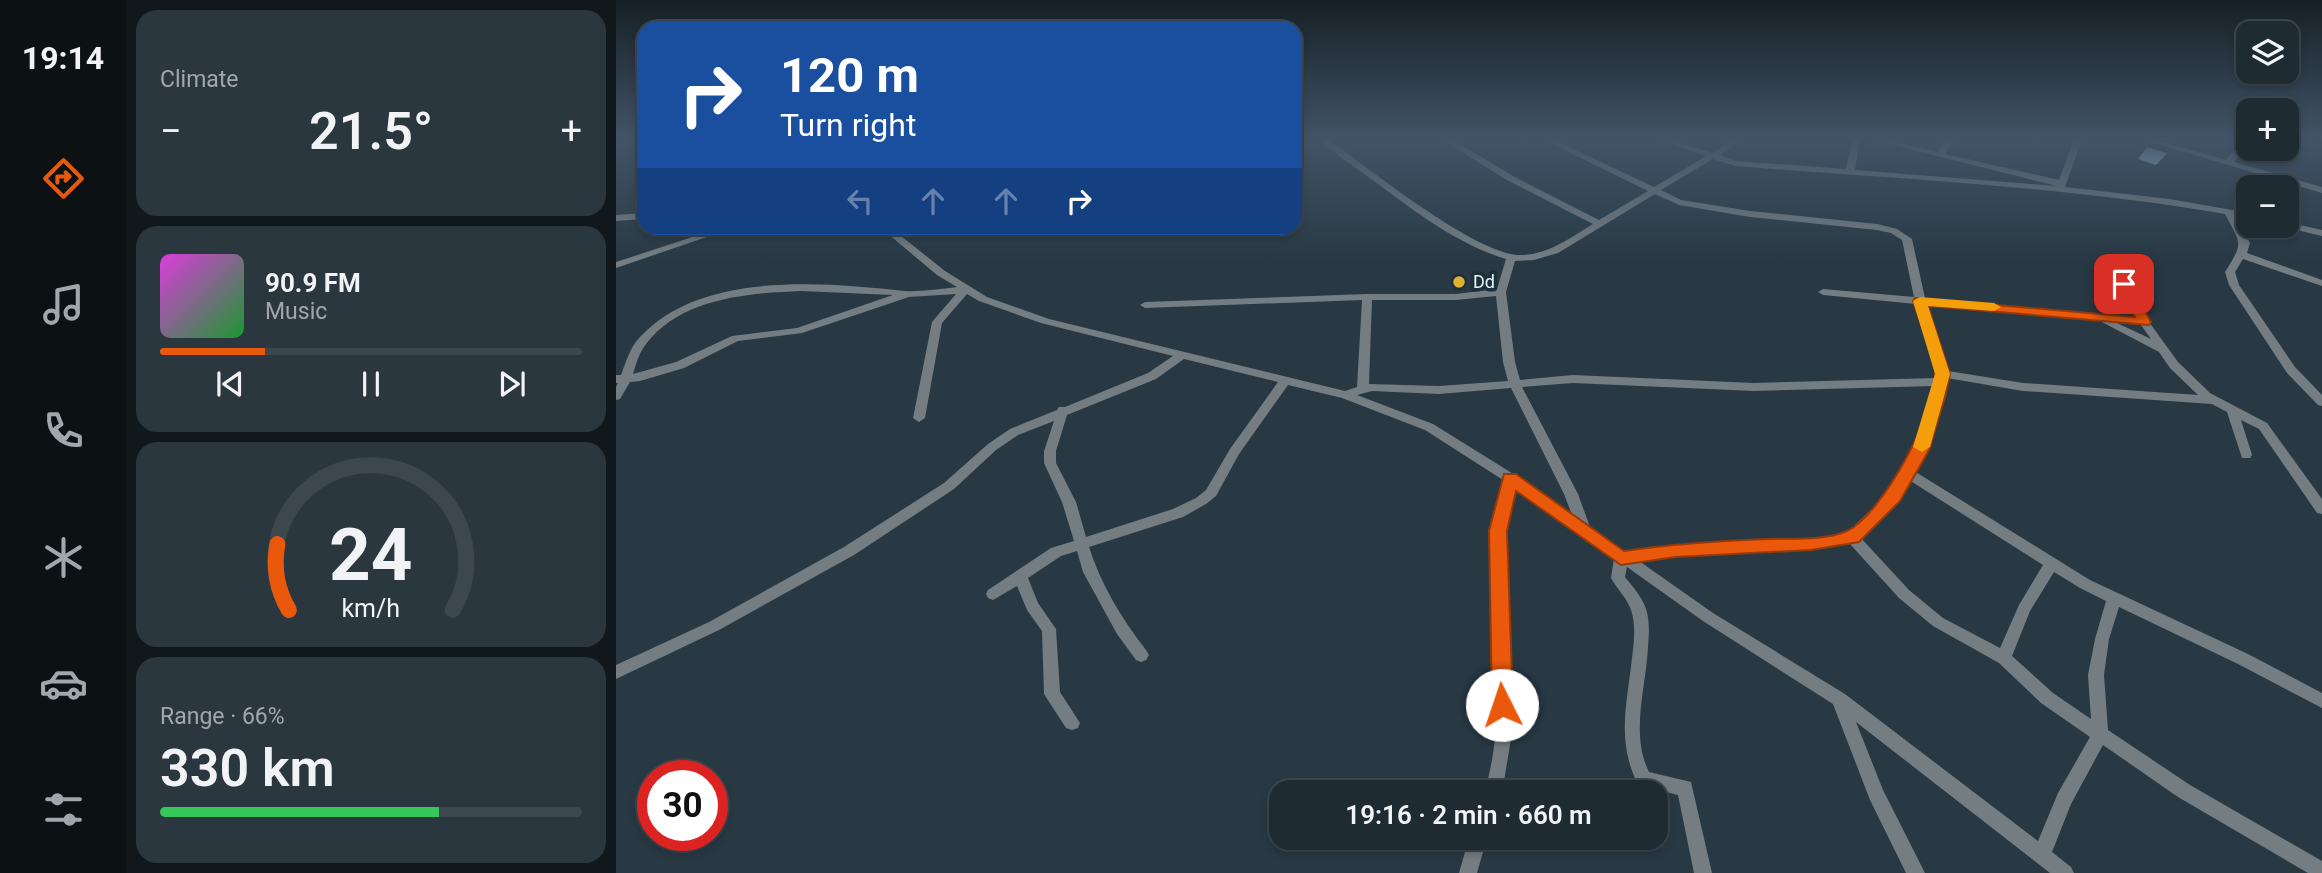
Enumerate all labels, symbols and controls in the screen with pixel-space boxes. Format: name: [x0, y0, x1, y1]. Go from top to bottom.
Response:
map controls: [2236, 21, 2299, 238]
button: layers: [2236, 21, 2299, 84]
text: 19:14: [22, 39, 104, 77]
text: 120 m: [780, 47, 919, 104]
icon: right: [665, 49, 756, 140]
text: Climate: [160, 66, 239, 93]
button: +: [2236, 98, 2299, 161]
text: 21.5°: [309, 101, 433, 162]
text: Turn right: [780, 106, 916, 144]
text: −: [160, 109, 182, 153]
text: +: [560, 109, 582, 153]
icon: directions: [39, 154, 88, 203]
button: −: [2236, 175, 2299, 238]
icon: left: [841, 182, 879, 220]
icon: ahead: [914, 182, 952, 220]
icon: ahead: [987, 182, 1025, 220]
icon: right: [1060, 182, 1098, 220]
pin: [2094, 254, 2154, 314]
icon: arrive: [2105, 265, 2143, 303]
text: 90.9 FM: [265, 268, 361, 298]
place label: Dd: [1473, 271, 1495, 292]
marker: Dd: [1451, 274, 1467, 290]
icon: music: [39, 280, 88, 329]
text: Music: [265, 298, 327, 325]
icon: previous: [211, 365, 249, 403]
icon: pause: [352, 365, 390, 403]
icon: next: [493, 365, 531, 403]
icon: phone: [39, 406, 88, 455]
text: 24: [329, 513, 413, 599]
icon: climate: [39, 533, 88, 582]
text: km/h: [342, 594, 400, 623]
icon: car: [39, 659, 88, 708]
position arrow: [1465, 668, 1539, 742]
text: Range · 66%: [160, 703, 285, 730]
text: 330 km: [160, 738, 335, 799]
speed limit sign: 30: [637, 760, 728, 851]
icon: filters: [39, 785, 88, 834]
text: 19:16 · 2 min · 660 m: [1345, 800, 1592, 830]

